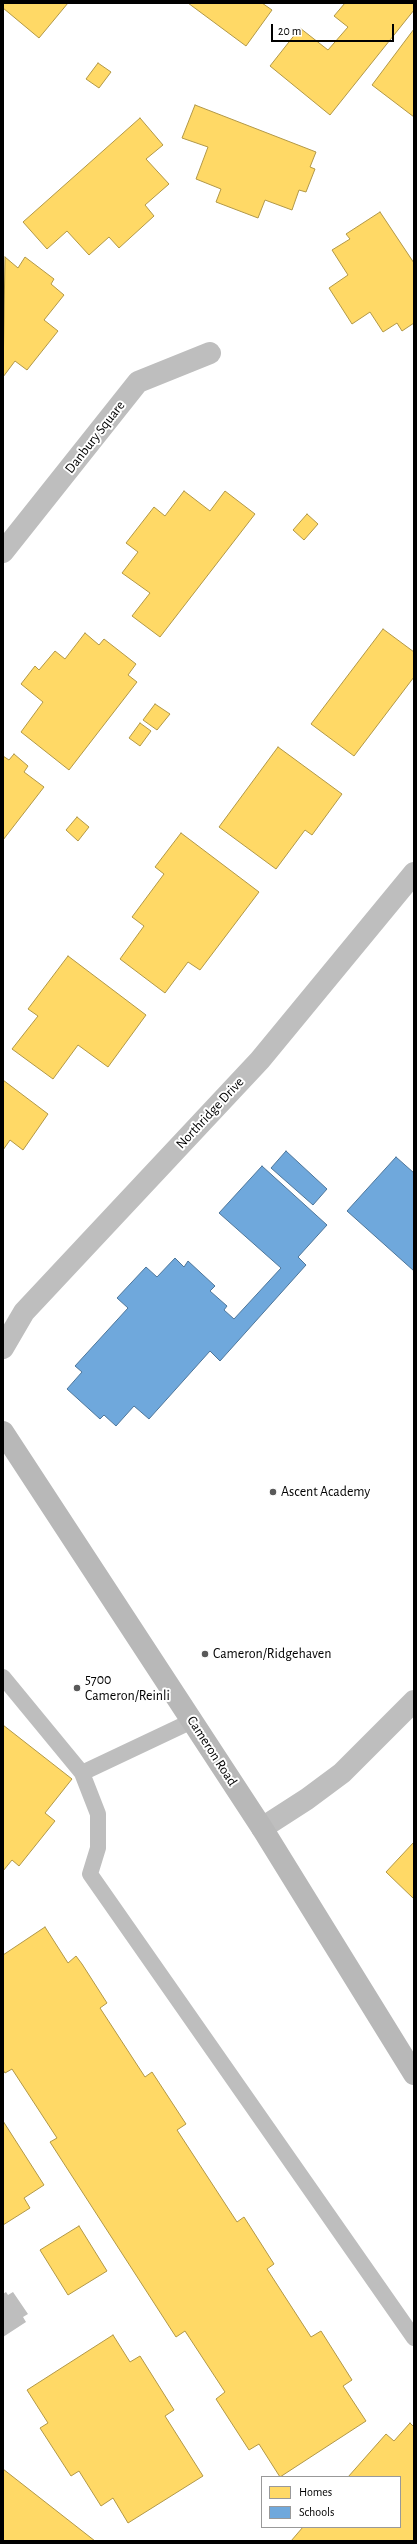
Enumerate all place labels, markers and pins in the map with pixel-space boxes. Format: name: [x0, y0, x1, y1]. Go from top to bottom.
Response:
place label: Ascent Academy: [281, 1484, 370, 1500]
marker: Ascent Academy: [268, 1487, 278, 1497]
place label: Cameron/Ridgehaven: [213, 1646, 331, 1662]
marker: Cameron/Ridgehaven: [200, 1649, 210, 1659]
place label: 5700 Cameron/Reinli: [85, 1672, 170, 1704]
marker: 5700 Cameron/Reinli: [72, 1683, 82, 1693]

